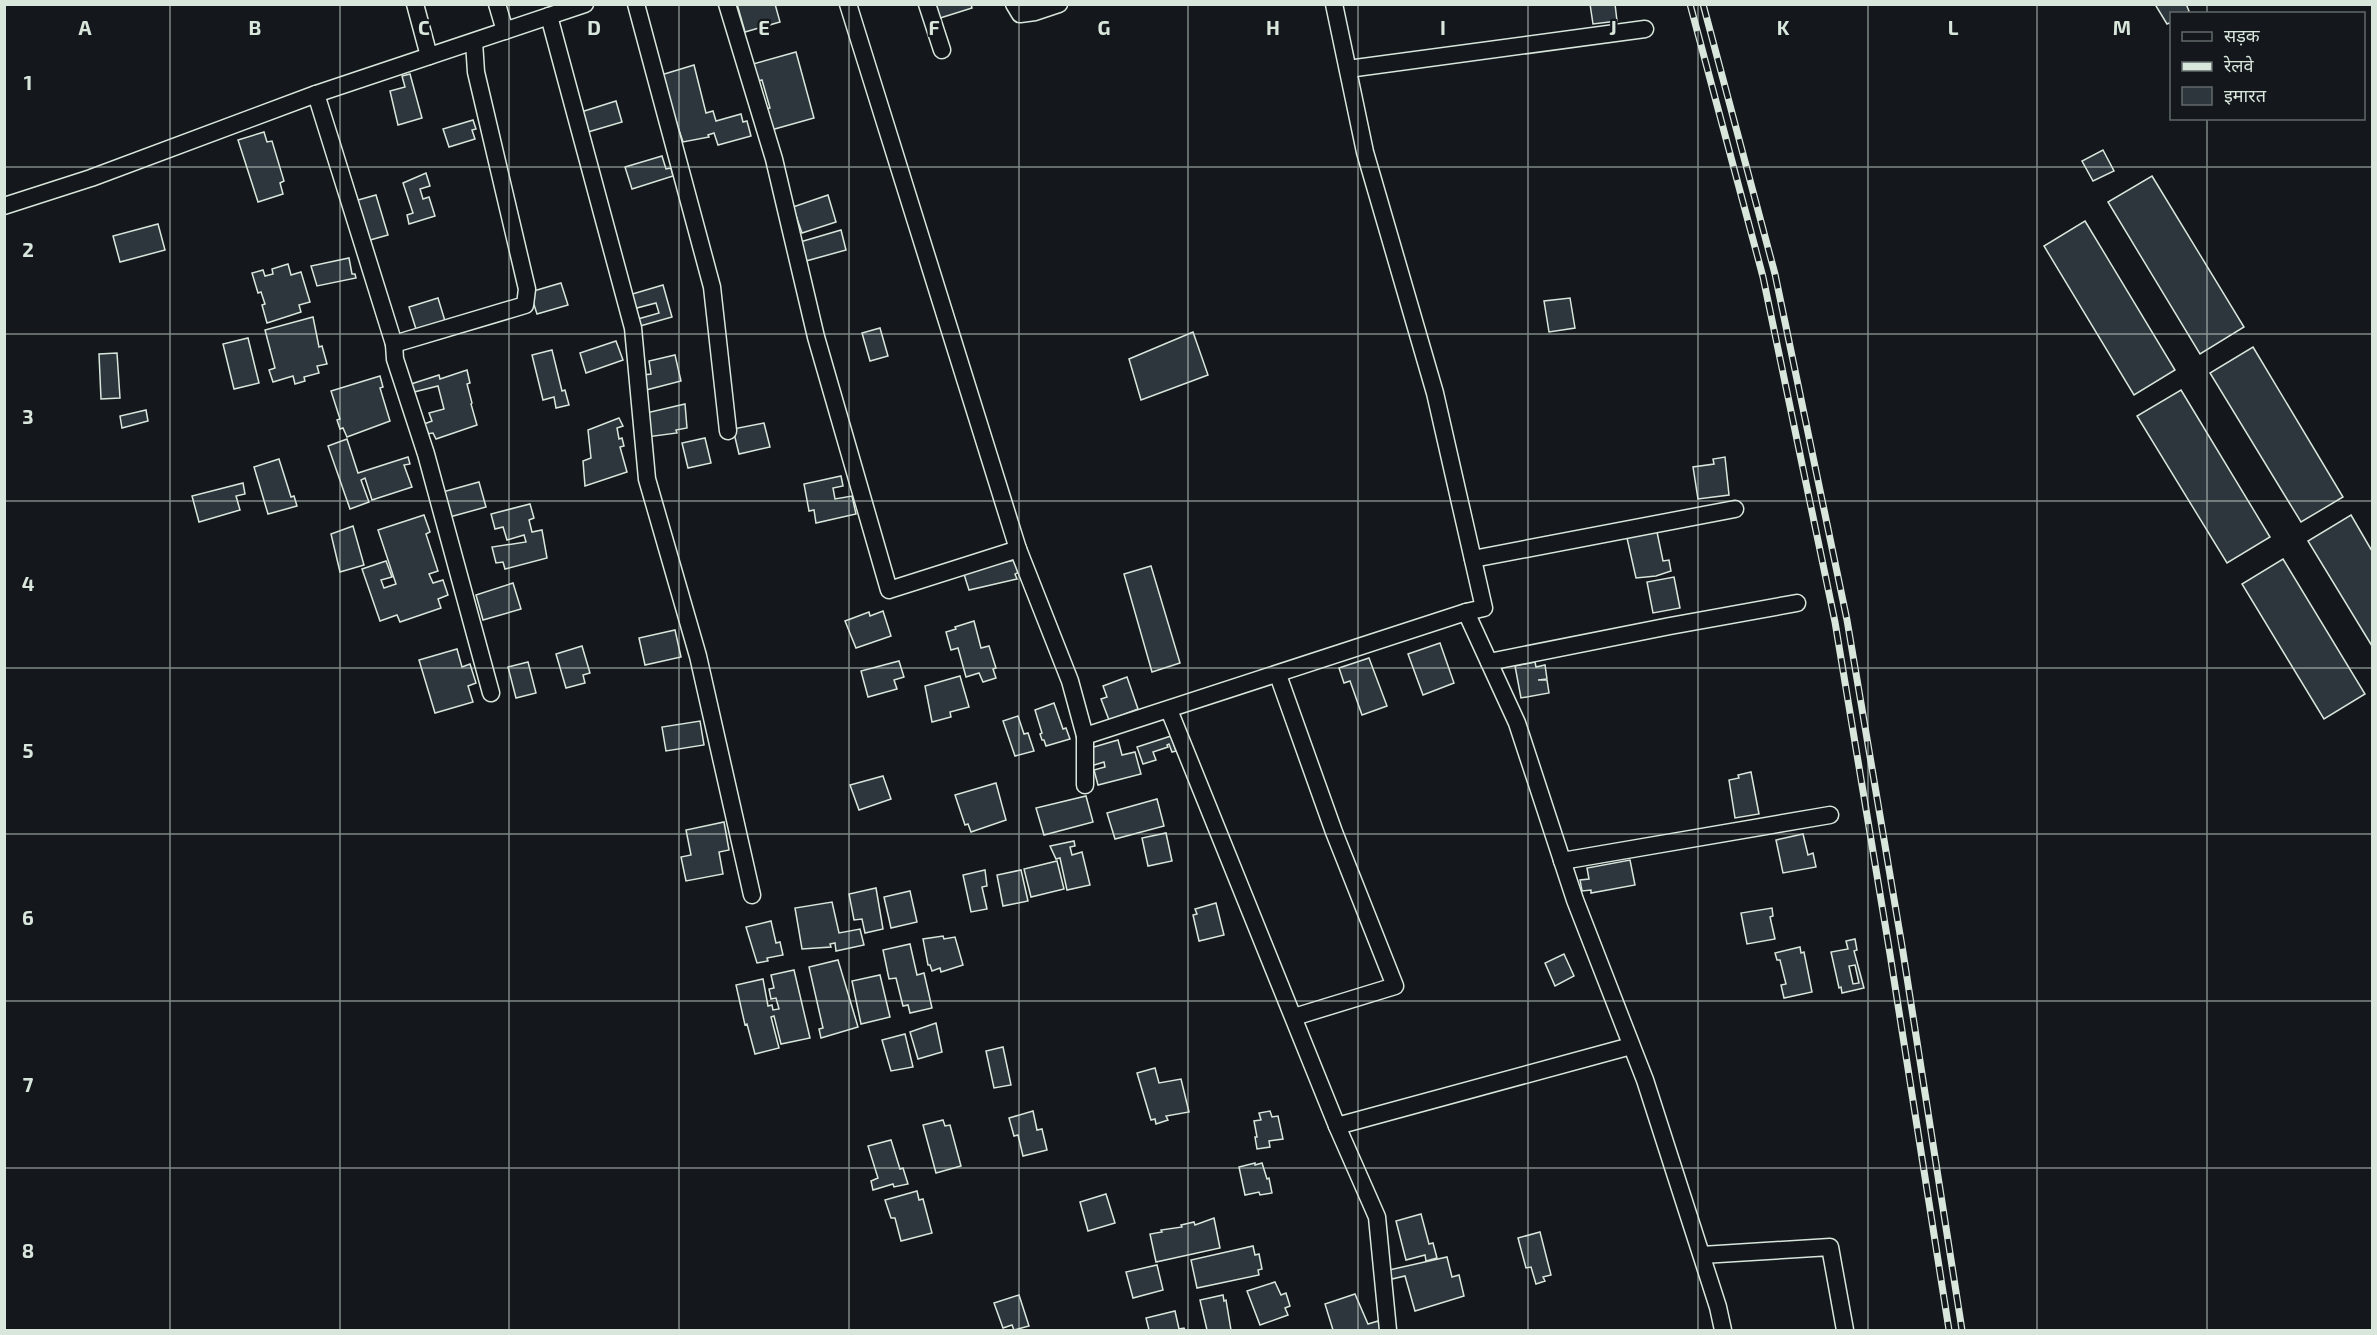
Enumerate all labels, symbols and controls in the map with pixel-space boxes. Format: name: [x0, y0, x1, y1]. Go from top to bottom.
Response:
legend: [2170, 12, 2365, 120]
text: A: [78, 15, 92, 39]
text: B: [249, 15, 261, 39]
text: C: [418, 15, 430, 39]
text: D: [587, 15, 601, 39]
text: E: [758, 15, 770, 39]
text: F: [928, 15, 940, 39]
text: G: [1098, 15, 1110, 39]
text: H: [1266, 15, 1280, 39]
text: I: [1440, 15, 1446, 39]
text: J: [1609, 15, 1617, 39]
text: K: [1777, 15, 1790, 39]
text: L: [1948, 15, 1959, 39]
text: M: [2113, 15, 2131, 39]
text: सड़क: [2224, 24, 2261, 46]
text: रेलवे: [2223, 54, 2255, 76]
text: 1: [24, 70, 32, 94]
text: इमारत: [2224, 84, 2267, 106]
text: 2: [22, 237, 34, 261]
text: 3: [22, 404, 34, 428]
text: 4: [22, 571, 35, 595]
text: 5: [22, 738, 34, 762]
text: 6: [22, 905, 34, 929]
text: 7: [23, 1072, 34, 1096]
text: 8: [22, 1238, 34, 1262]

